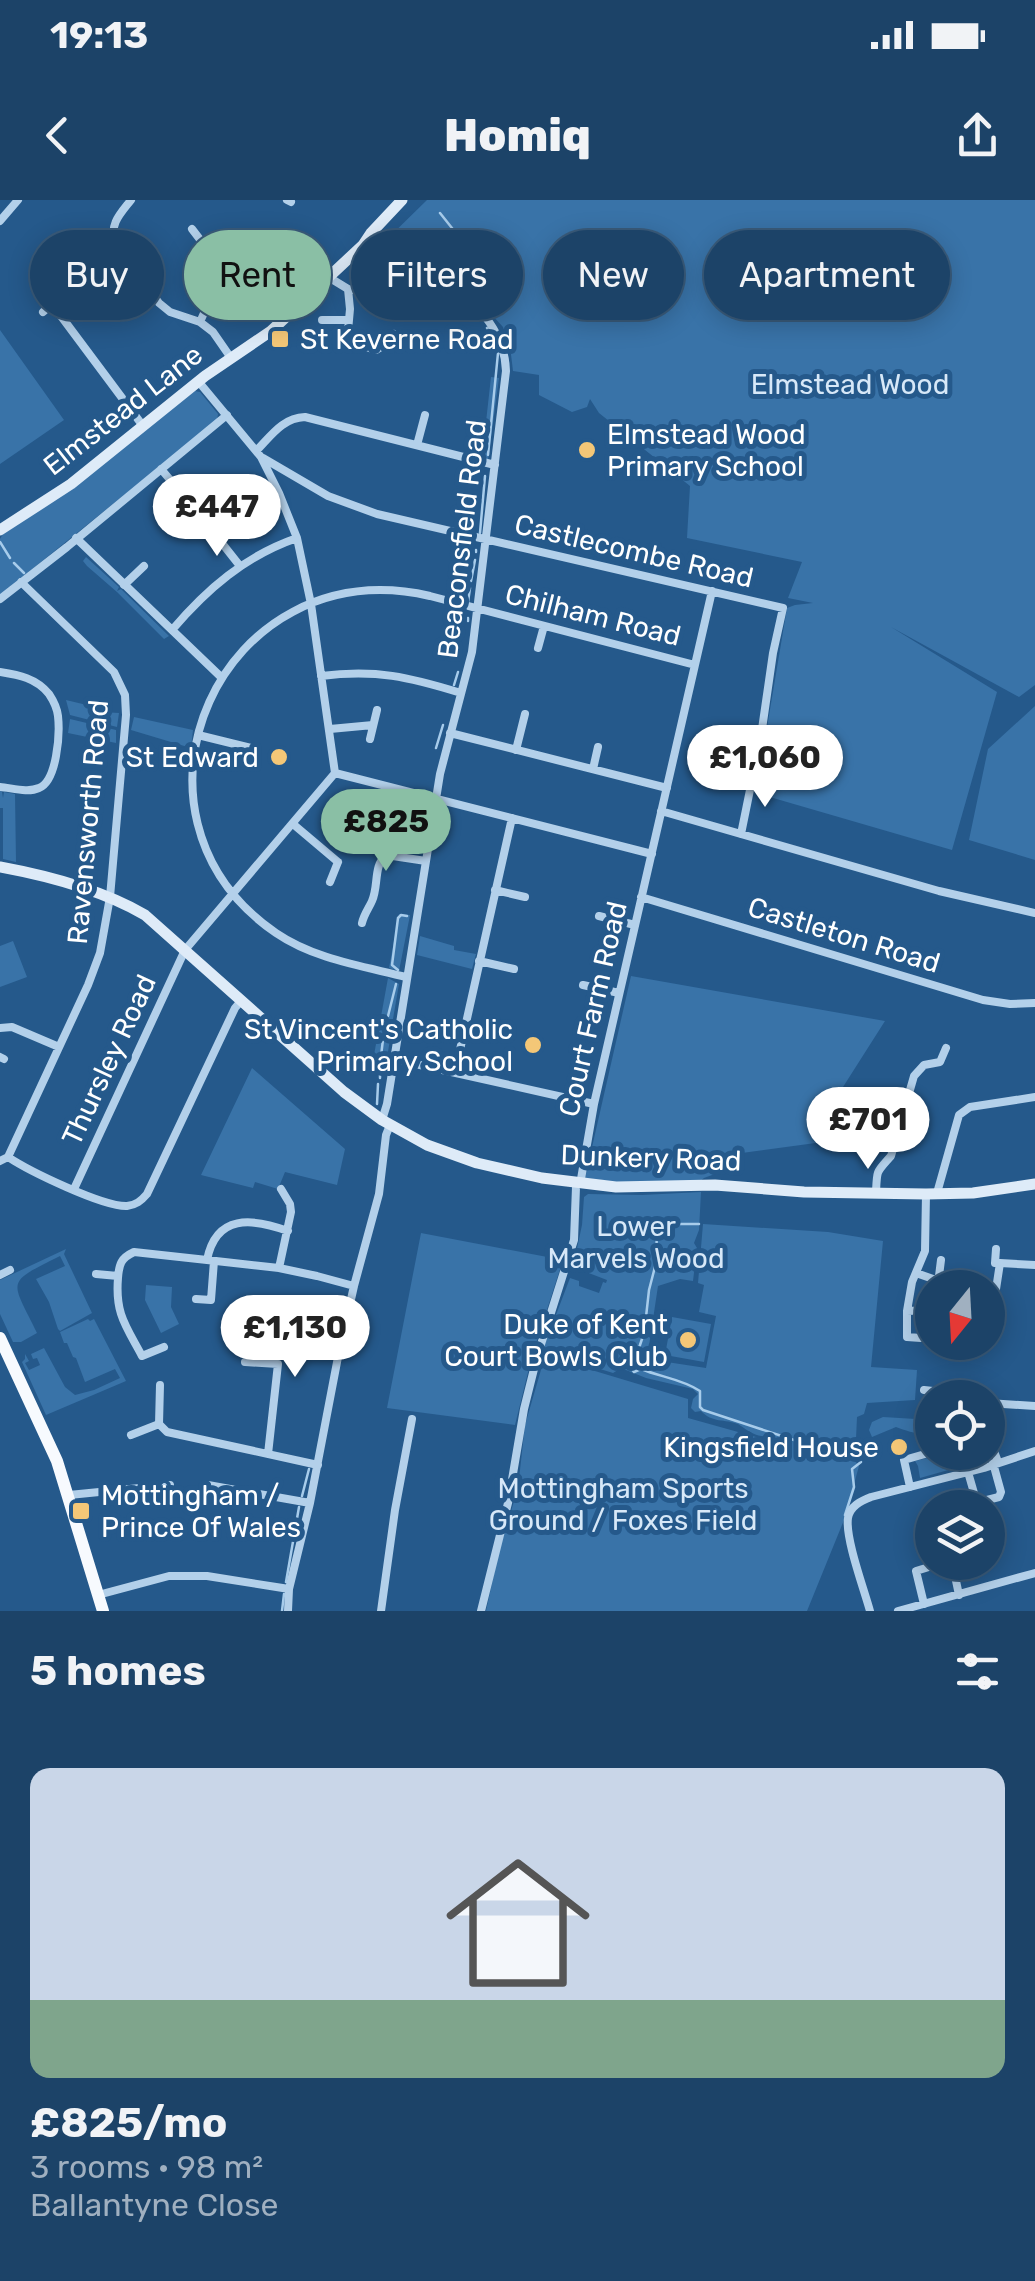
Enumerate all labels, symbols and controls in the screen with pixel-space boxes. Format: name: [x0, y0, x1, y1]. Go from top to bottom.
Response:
text: 19:13: [50, 12, 148, 58]
icon: back: [30, 108, 85, 163]
icon: share: [950, 108, 1005, 163]
text: Homiq: [444, 109, 591, 162]
chip: Buy: [30, 230, 164, 320]
chip: Rent: [184, 230, 331, 320]
chip: Filters: [351, 230, 523, 320]
chip: New: [543, 230, 684, 320]
chip: Apartment: [704, 230, 950, 320]
place label: St Keverne Road: [300, 323, 514, 356]
marker: St Keverne Road: [269, 328, 291, 350]
street label: Elmstead Lane: [37, 338, 209, 482]
park label: Elmstead Wood: [751, 368, 949, 401]
street label: Beaconsfield Road: [431, 418, 493, 660]
place label: Elmstead Wood Primary School: [607, 418, 806, 483]
marker: Elmstead Wood Primary School: [576, 439, 598, 461]
pin: £447: [158, 474, 276, 559]
text: £447: [175, 487, 259, 525]
street label: Castlecombe Road: [512, 508, 756, 594]
street label: Chilham Road: [502, 577, 684, 653]
street label: Ravensworth Road: [61, 698, 115, 946]
pin: £1,060: [684, 725, 846, 810]
text: £1,060: [709, 738, 821, 776]
place label: St Edward: [126, 741, 259, 774]
marker: St Edward: [268, 746, 290, 768]
pin: £825: [327, 789, 445, 874]
text: £825: [343, 802, 429, 840]
street label: Castleton Road: [744, 890, 944, 980]
street label: Court Farm Road: [552, 898, 634, 1120]
street label: Thursley Road: [55, 969, 163, 1151]
place label: St Vincent's Catholic Primary School: [244, 1013, 513, 1078]
marker: St Vincent's Catholic Primary School: [522, 1034, 544, 1056]
pin: £701: [809, 1087, 927, 1172]
text: £701: [828, 1100, 908, 1138]
street label: Dunkery Road: [560, 1138, 742, 1178]
park label: Lower Marvels Wood: [547, 1210, 725, 1275]
north arrow: [915, 1270, 1005, 1360]
map controls: [915, 1270, 1005, 1580]
pin: £1,130: [214, 1295, 376, 1380]
text: £1,130: [243, 1308, 347, 1346]
place label: Duke of Kent Court Bowls Club: [444, 1308, 668, 1373]
marker: Duke of Kent Court Bowls Club: [677, 1329, 699, 1351]
button: locate: [915, 1380, 1005, 1470]
place label: Kingsfield House: [663, 1431, 879, 1464]
marker: Kingsfield House: [888, 1436, 910, 1458]
park label: Mottingham Sports Ground / Foxes Field: [489, 1472, 757, 1537]
place label: Mottingham / Prince Of Wales: [101, 1479, 301, 1544]
button: layers: [915, 1490, 1005, 1580]
marker: Mottingham / Prince Of Wales: [70, 1500, 92, 1522]
icon: filters: [950, 1644, 1005, 1699]
text: 5 homes: [30, 1646, 206, 1696]
icon: home: [428, 1833, 608, 2013]
text: £825/mo: [30, 2098, 227, 2148]
text: 3 rooms · 98 m²: [30, 2148, 263, 2186]
text: Ballantyne Close: [30, 2186, 278, 2224]

